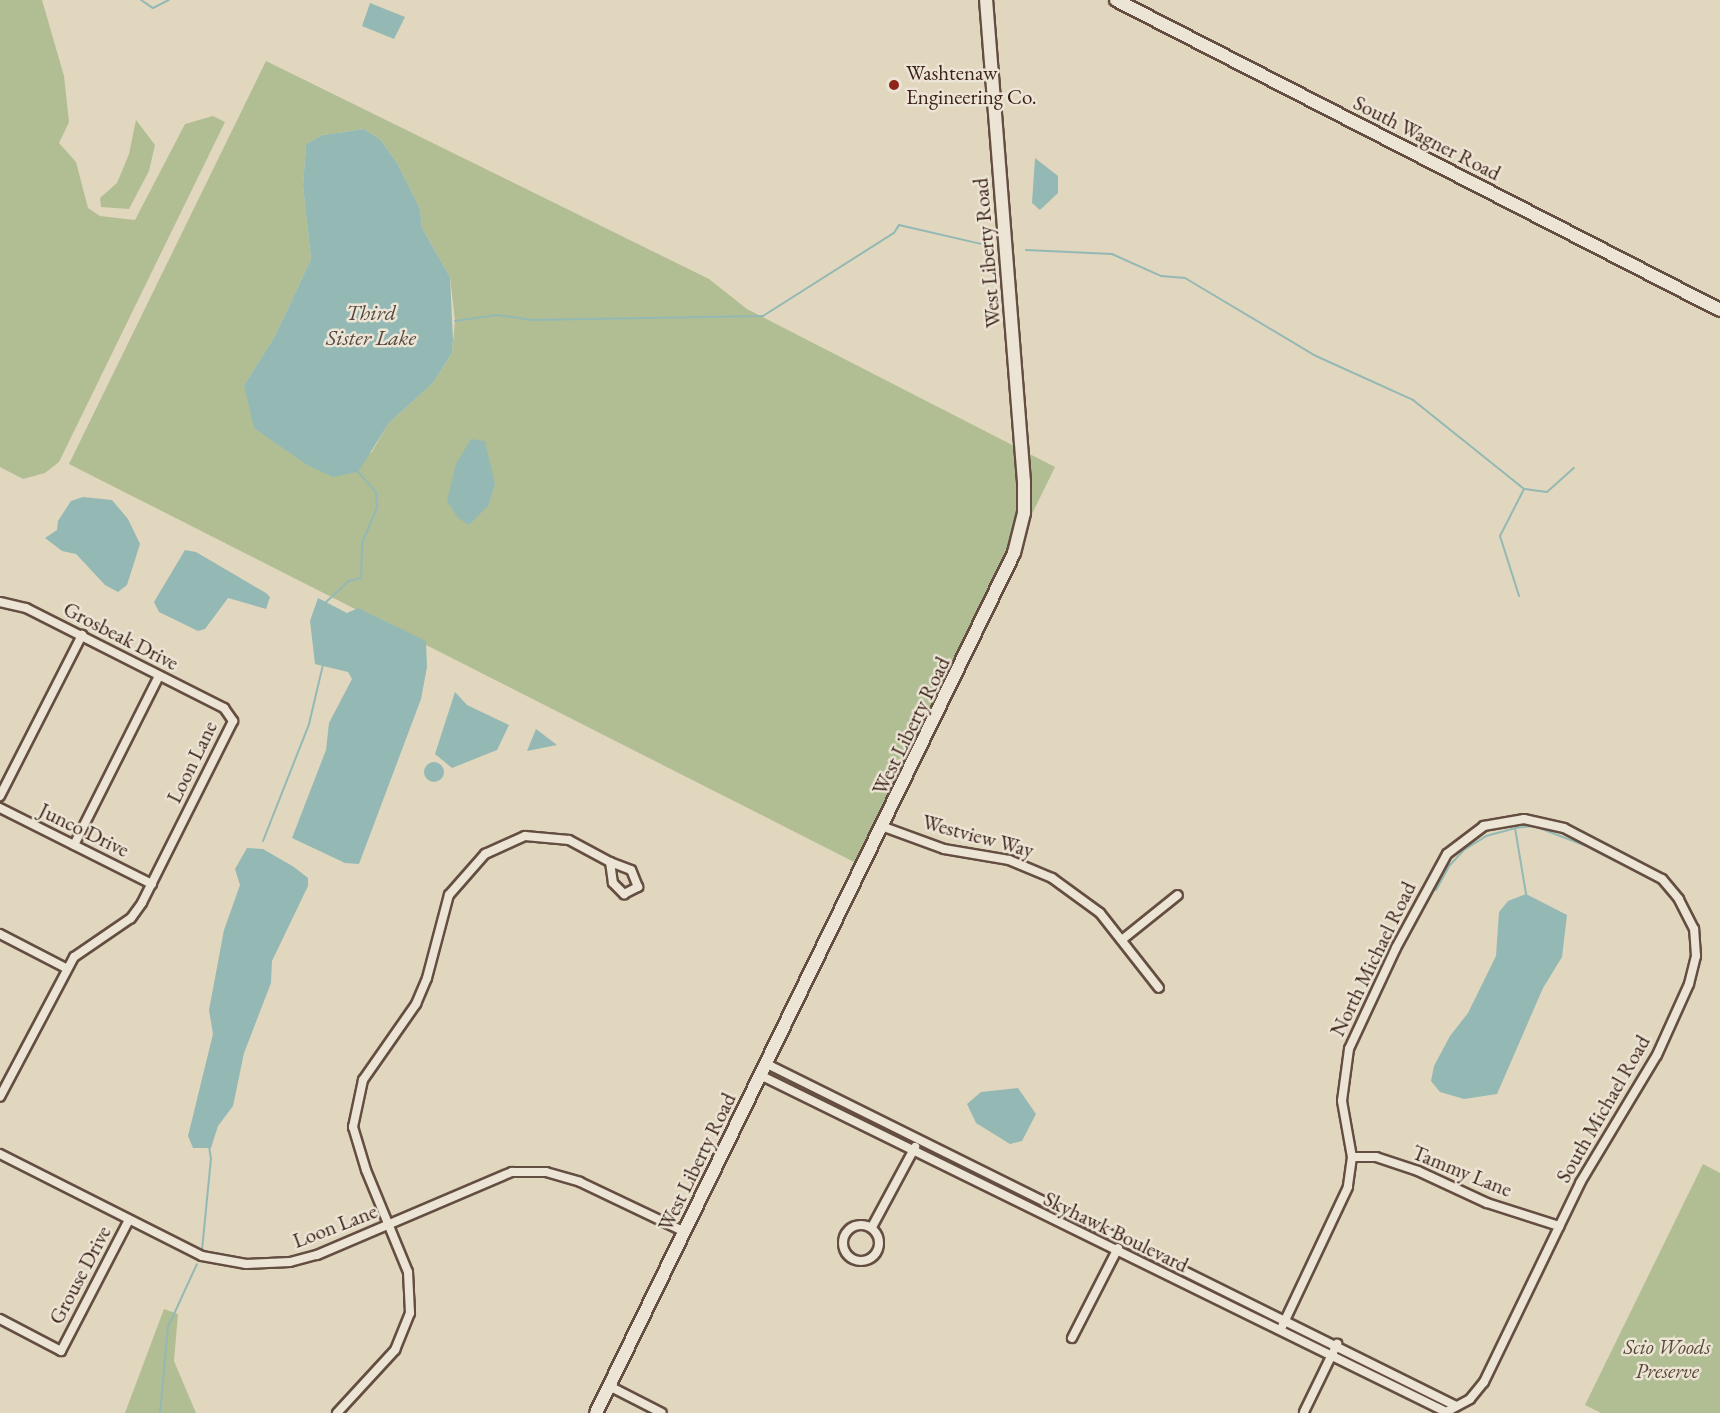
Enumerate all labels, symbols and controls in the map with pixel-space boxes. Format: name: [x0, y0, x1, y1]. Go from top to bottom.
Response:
place label: Washtenaw Engineering Co.: [906, 60, 1037, 110]
marker: Washtenaw Engineering Co.: [887, 78, 901, 92]
street label: South Wagner Road: [1349, 90, 1505, 186]
street label: West Liberty Road: [968, 177, 1006, 329]
water label: Third Sister Lake: [326, 299, 416, 350]
street label: Grosbeak Drive: [59, 596, 183, 676]
street label: West Liberty Road: [867, 653, 955, 799]
street label: Loon Lane: [161, 717, 223, 807]
street label: Junco Drive: [35, 797, 133, 863]
street label: Westview Way: [920, 809, 1036, 863]
street label: North Michael Road: [1325, 878, 1421, 1040]
street label: South Michael Road: [1551, 1031, 1655, 1187]
street label: West Liberty Road: [653, 1089, 741, 1235]
street label: Tammy Lane: [1408, 1140, 1516, 1202]
street label: Skyhawk Boulevard: [1039, 1186, 1193, 1278]
street label: Loon Lane: [289, 1198, 381, 1254]
street label: Grouse Drive: [44, 1221, 116, 1329]
park label: Scio Woods Preserve: [1623, 1334, 1711, 1384]

